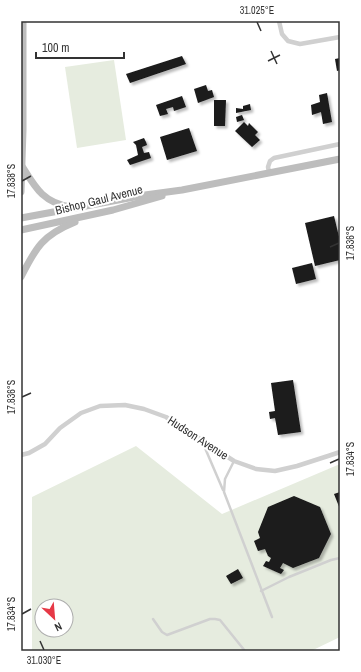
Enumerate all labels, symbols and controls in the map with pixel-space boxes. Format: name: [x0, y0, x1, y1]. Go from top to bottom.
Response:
text: 31.025°E: [240, 4, 274, 17]
scale bar: [36, 34, 124, 60]
text: 100 m: [42, 40, 69, 56]
text: 17.838°S: [5, 163, 18, 198]
street label: Bishop Gaul Avenue: [54, 181, 144, 219]
text: 17.836°S: [344, 225, 357, 260]
text: 17.836°S: [5, 379, 18, 414]
street label: Hudson Avenue: [165, 412, 231, 464]
text: 17.834°S: [344, 441, 357, 476]
text: 17.834°S: [5, 596, 18, 631]
north arrow: [34, 598, 74, 638]
text: N: [52, 619, 64, 635]
text: 31.030°E: [27, 654, 61, 667]

